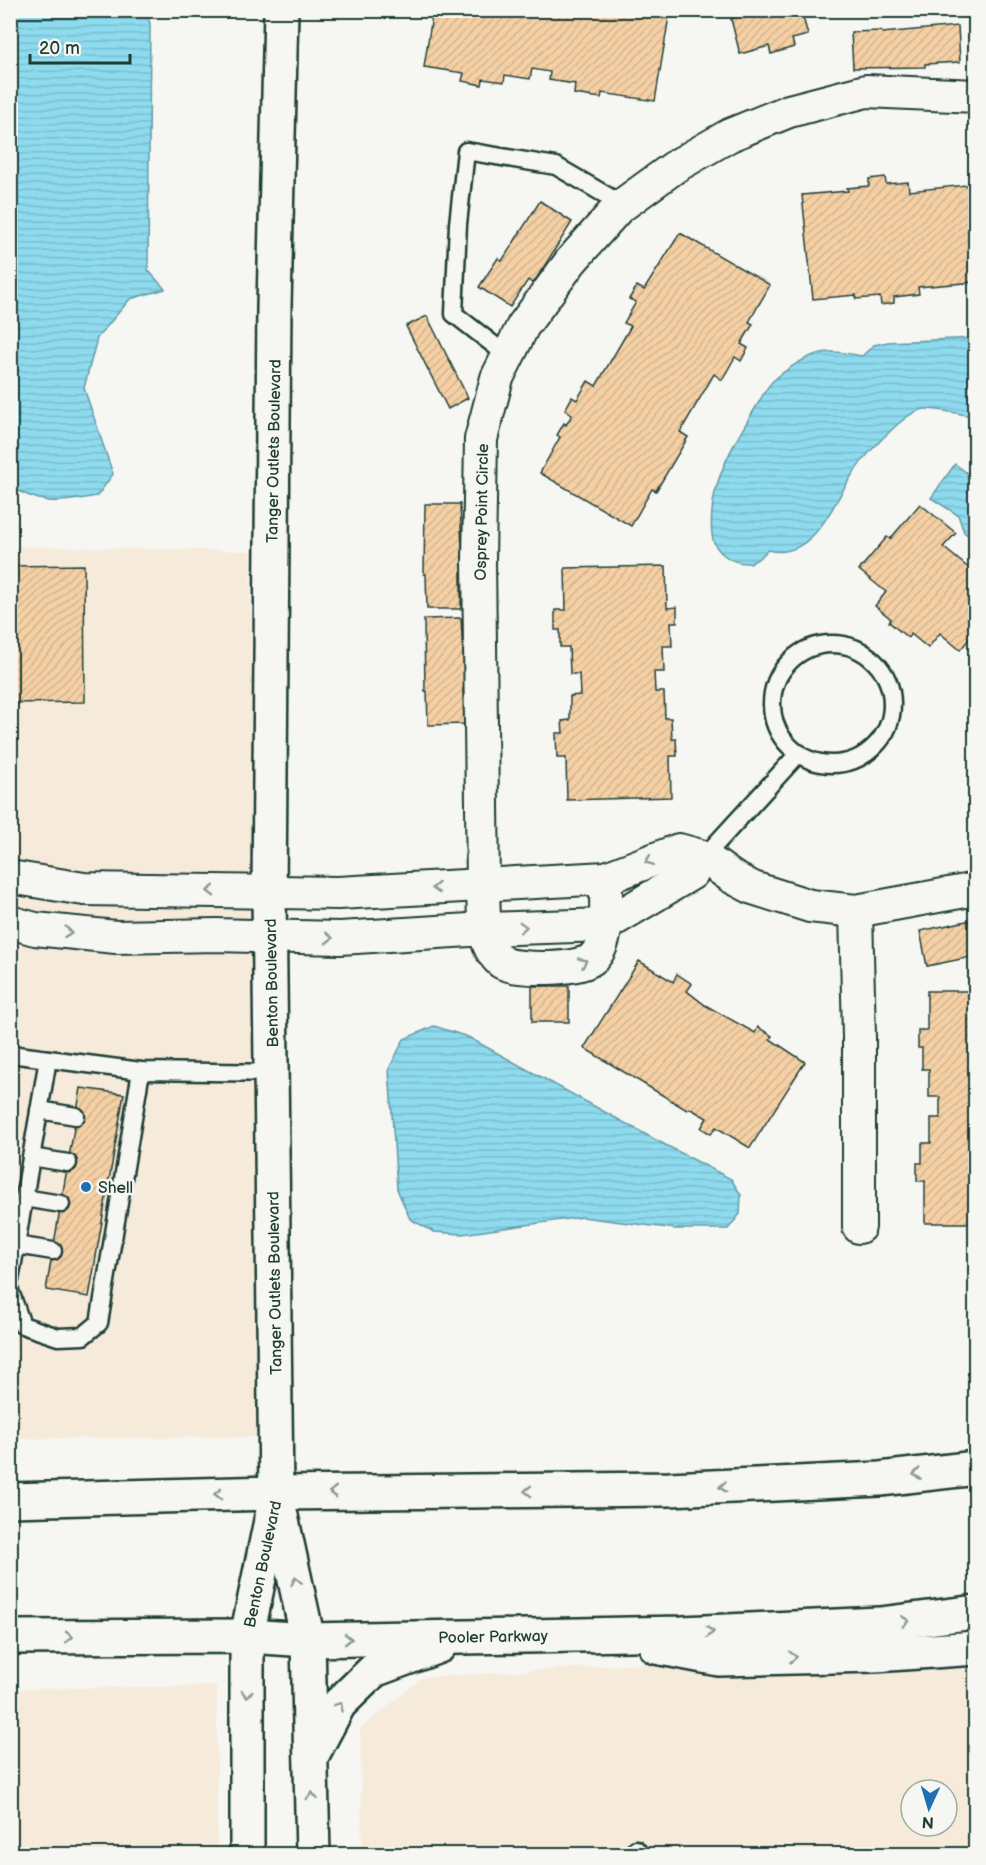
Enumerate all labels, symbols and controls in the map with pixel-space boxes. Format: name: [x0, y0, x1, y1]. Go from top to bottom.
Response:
scale bar: [30, 27, 130, 65]
text: 20 m: [39, 38, 80, 59]
street label: Tanger Outlets Boulevard: [263, 359, 286, 543]
street label: Osprey Point Circle: [472, 443, 493, 581]
one-way arrow: [644, 854, 655, 867]
one-way arrow: [432, 881, 441, 894]
one-way arrow: [207, 885, 216, 897]
street label: Benton Boulevard: [262, 918, 283, 1048]
one-way arrow: [519, 921, 528, 934]
one-way arrow: [63, 926, 72, 938]
one-way arrow: [324, 932, 333, 944]
one-way arrow: [577, 957, 588, 969]
place label: Shell: [98, 1179, 133, 1198]
marker: Shell: [79, 1180, 93, 1194]
street label: Tanger Outlets Boulevard: [264, 1191, 287, 1375]
one-way arrow: [913, 1468, 922, 1480]
one-way arrow: [718, 1480, 727, 1493]
one-way arrow: [523, 1484, 532, 1497]
one-way arrow: [328, 1486, 337, 1498]
one-way arrow: [213, 1488, 222, 1501]
street label: Benton Boulevard: [241, 1499, 286, 1629]
one-way arrow: [290, 1577, 303, 1587]
one-way arrow: [901, 1615, 910, 1628]
one-way arrow: [706, 1625, 715, 1638]
street label: Pooler Parkway: [438, 1627, 549, 1648]
one-way arrow: [64, 1631, 73, 1643]
one-way arrow: [343, 1633, 352, 1645]
one-way arrow: [788, 1651, 797, 1664]
one-way arrow: [241, 1690, 253, 1699]
one-way arrow: [332, 1702, 343, 1713]
north arrow: [899, 1778, 959, 1838]
one-way arrow: [306, 1792, 318, 1801]
text: N: [921, 1812, 935, 1831]

